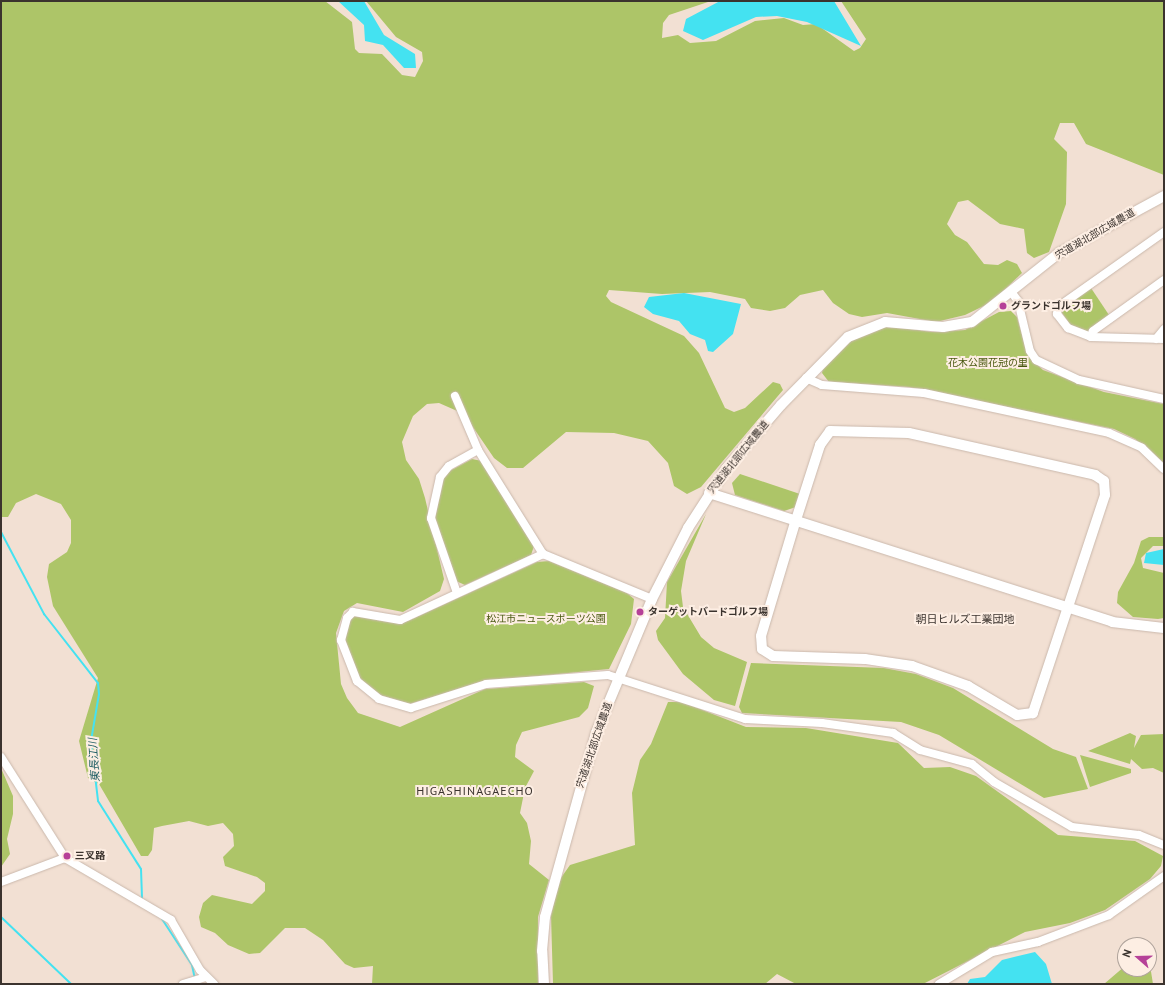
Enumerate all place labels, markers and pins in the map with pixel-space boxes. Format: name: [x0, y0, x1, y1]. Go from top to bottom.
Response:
place label: グランドゴルフ場: [1011, 300, 1091, 312]
marker: グランドゴルフ場: [998, 301, 1008, 311]
place label: ターゲットバードゴルフ場: [648, 606, 768, 618]
marker: ターゲットバードゴルフ場: [635, 607, 645, 617]
place label: 三叉路: [75, 850, 105, 862]
marker: 三叉路: [62, 851, 72, 861]

